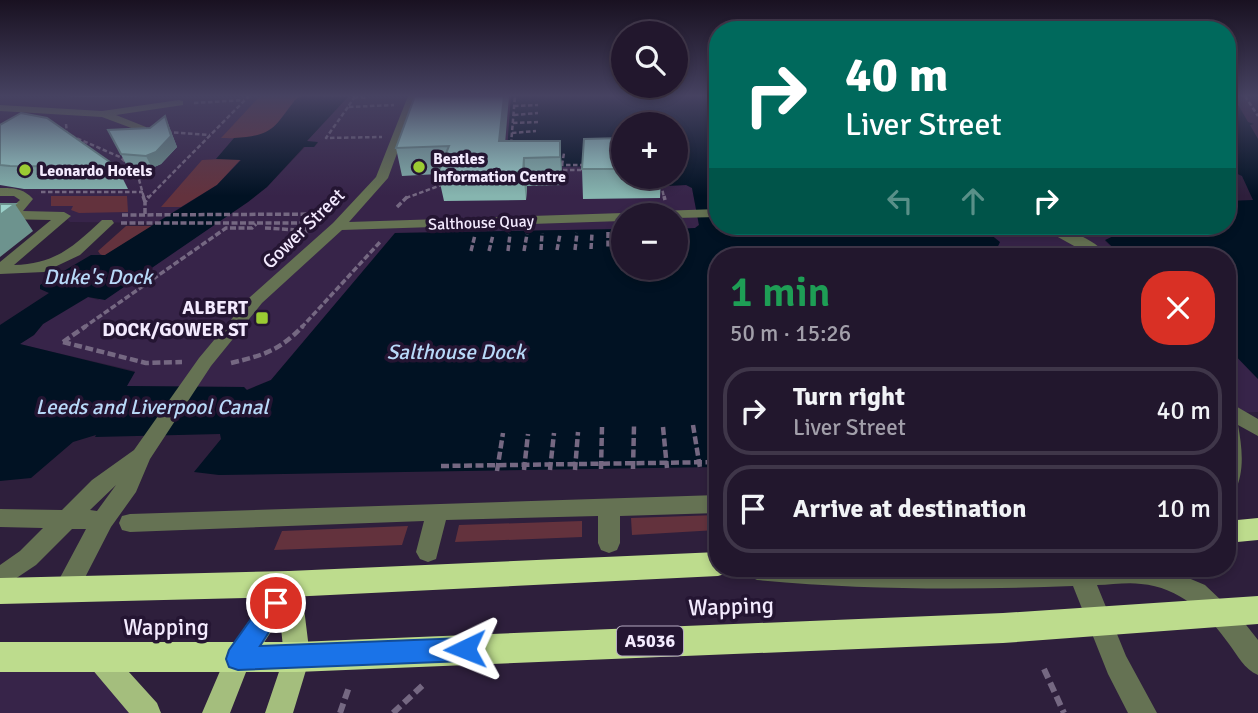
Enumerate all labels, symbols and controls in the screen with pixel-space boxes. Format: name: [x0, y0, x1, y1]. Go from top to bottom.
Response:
map controls: [611, 21, 688, 280]
button: search: [611, 21, 688, 98]
text: 40 m: [845, 45, 948, 105]
icon: right: [730, 49, 821, 140]
text: Liver Street: [845, 105, 1002, 144]
button: +: [611, 112, 688, 189]
place label: Beatles Information Centre: [433, 149, 566, 187]
marker: Beatles Information Centre: [411, 159, 427, 175]
place label: Leonardo Hotels: [39, 161, 152, 181]
marker: Leonardo Hotels: [17, 162, 33, 178]
icon: left: [881, 182, 919, 220]
icon: ahead: [954, 182, 992, 220]
icon: right: [1027, 182, 1065, 220]
street label: Gower Street: [257, 183, 350, 274]
button: −: [611, 203, 688, 280]
street label: Salthouse Quay: [428, 211, 535, 235]
water label: Duke's Dock: [44, 264, 155, 290]
text: 1 min: [730, 267, 831, 318]
button: close: [1141, 271, 1215, 345]
place label: ALBERT DOCK/GOWER ST: [102, 296, 248, 342]
marker: ALBERT DOCK/GOWER ST: [254, 310, 270, 326]
text: 50 m · 15:26: [730, 319, 851, 348]
water label: Salthouse Dock: [387, 339, 528, 365]
text: Turn right: [793, 381, 905, 413]
icon: right: [734, 392, 772, 430]
water label: Leeds and Liverpool Canal: [35, 394, 270, 420]
text: 40 m: [1156, 395, 1211, 427]
text: Liver Street: [793, 413, 906, 442]
icon: arrive: [734, 490, 772, 528]
text: Arrive at destination: [793, 493, 1026, 525]
text: 10 m: [1156, 493, 1211, 525]
pin: [246, 573, 306, 633]
icon: arrive: [257, 584, 295, 622]
street label: Wapping: [688, 591, 774, 622]
position arrow: [428, 612, 502, 686]
street label: Wapping: [123, 613, 209, 642]
road number: A5036: [617, 626, 683, 656]

